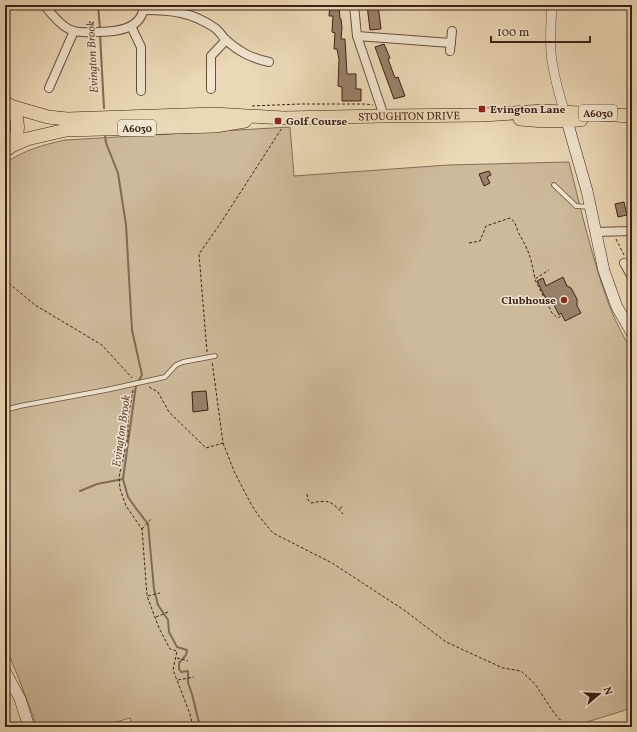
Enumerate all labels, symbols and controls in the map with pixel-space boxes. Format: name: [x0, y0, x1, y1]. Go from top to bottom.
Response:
scale bar: [491, 18, 590, 44]
water label: Evington Brook: [83, 20, 103, 94]
text: 100 m: [497, 25, 530, 41]
place label: Evington Lane: [490, 103, 566, 118]
marker: Evington Lane: [477, 104, 487, 114]
road number: A6030: [579, 105, 617, 121]
street label: STOUGHTON DRIVE: [358, 109, 461, 126]
place label: Golf Course: [286, 115, 348, 130]
marker: Golf Course: [273, 116, 283, 126]
road number: A6030: [118, 120, 156, 136]
place label: Clubhouse: [501, 294, 556, 309]
marker: Clubhouse: [559, 295, 569, 305]
water label: Evington Brook: [109, 394, 135, 468]
north arrow: [579, 674, 619, 714]
text: N: [599, 685, 615, 697]

